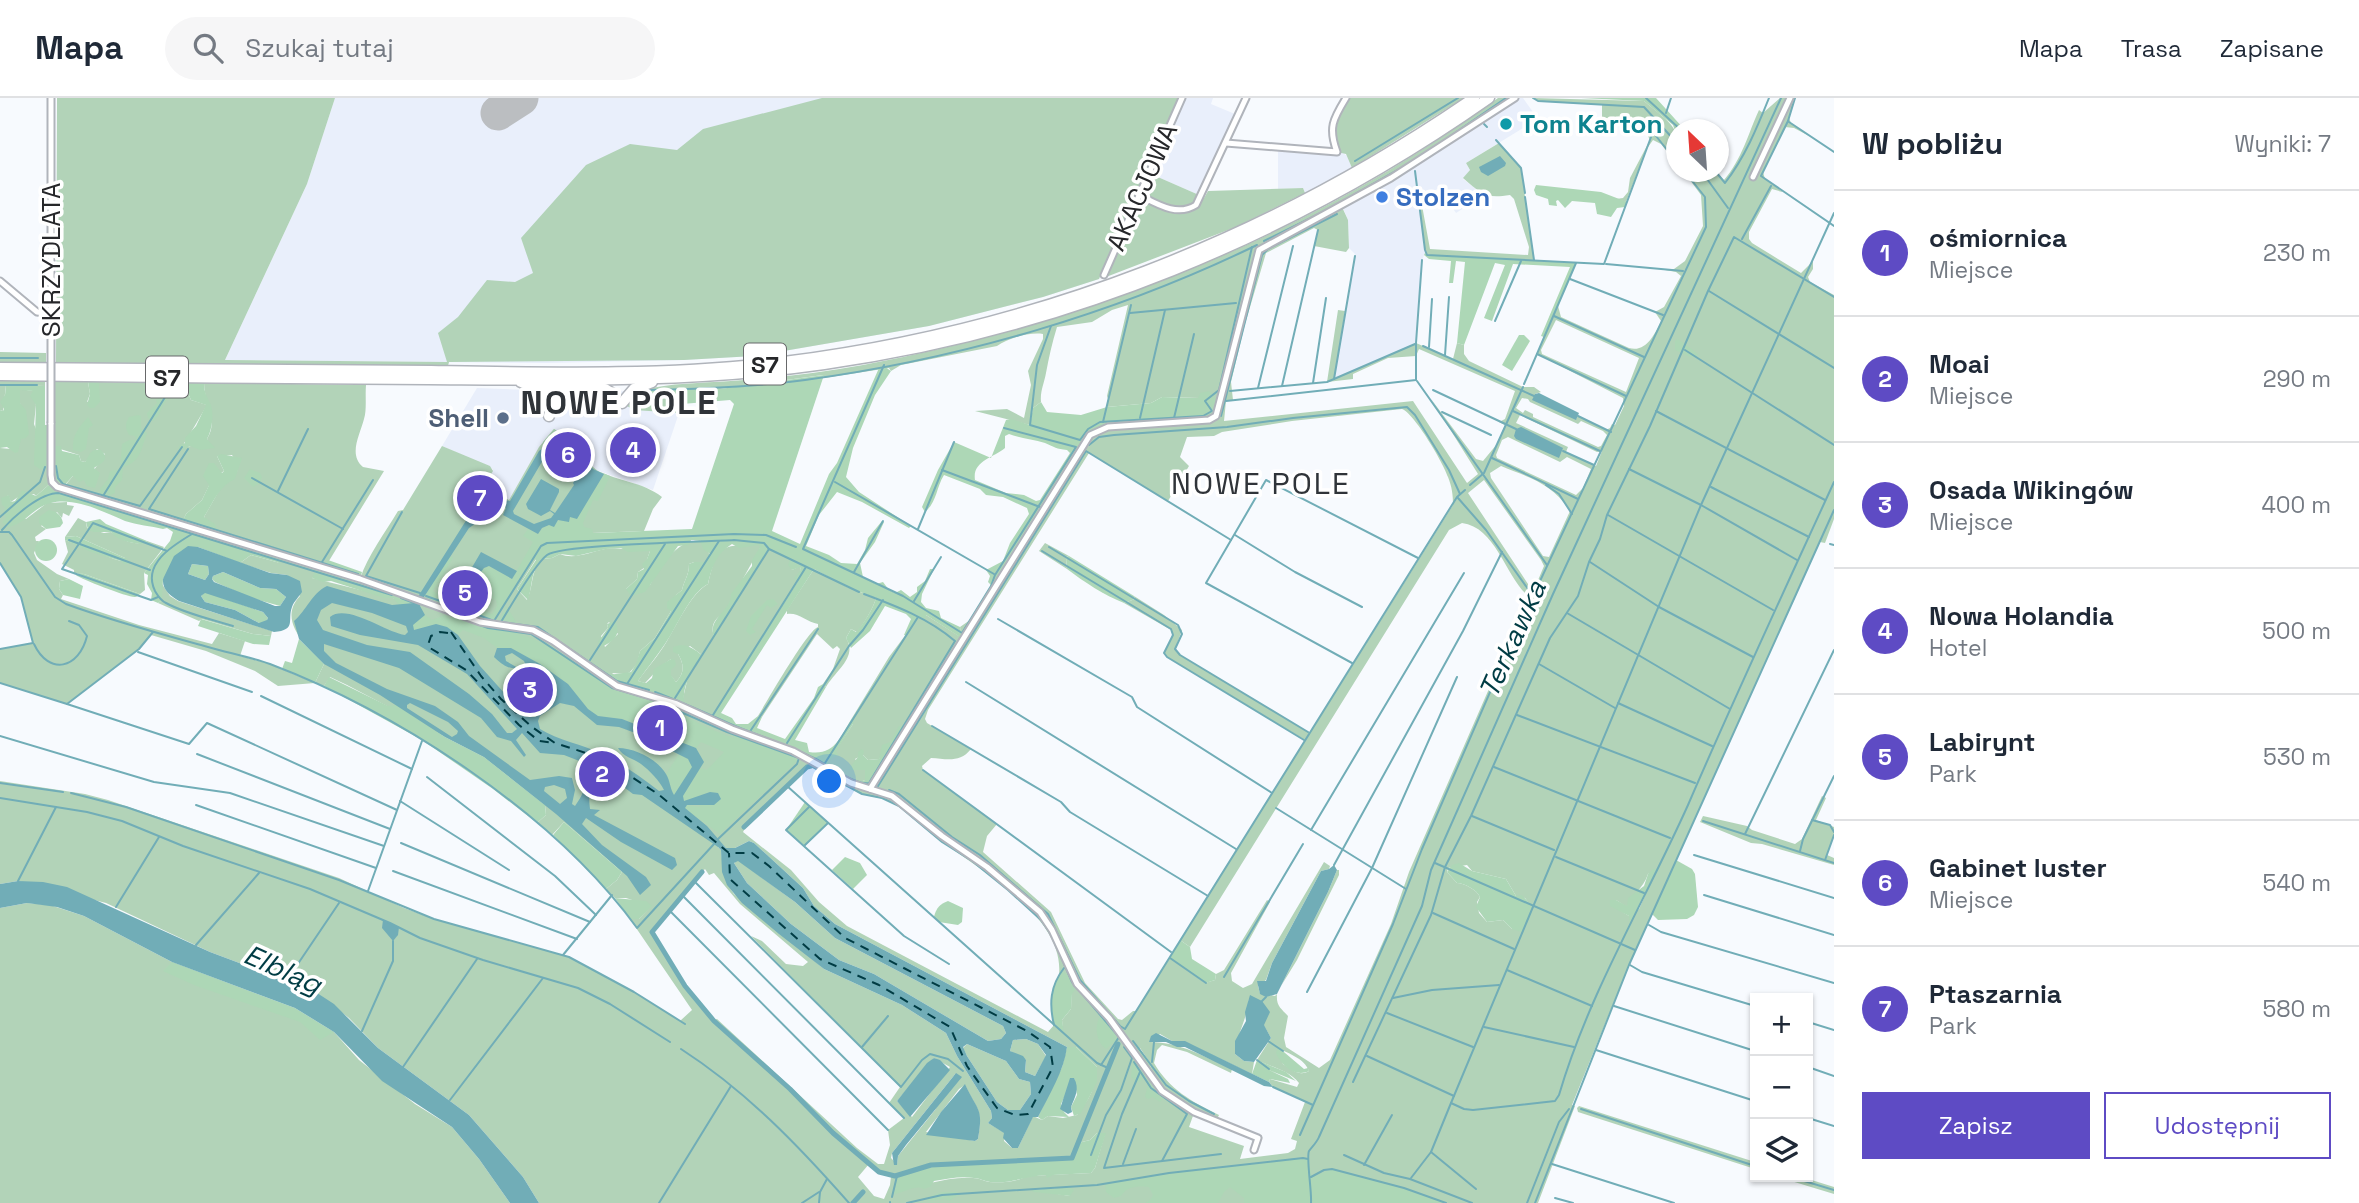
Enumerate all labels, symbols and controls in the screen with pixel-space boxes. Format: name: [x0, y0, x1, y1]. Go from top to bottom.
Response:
search box: [165, 17, 655, 80]
text: Mapa: [35, 27, 123, 69]
icon: search: [189, 29, 227, 67]
text: Szukaj tutaj: [245, 31, 394, 65]
text: Mapa: [2019, 33, 2083, 64]
text: Trasa: [2121, 33, 2182, 64]
text: Zapisane: [2220, 33, 2324, 64]
place label: Tom Karton: [1520, 107, 1662, 141]
marker: Tom Karton: [1498, 116, 1514, 132]
street label: AKACJOWA: [1099, 118, 1185, 256]
north arrow: [1666, 119, 1729, 182]
text: W pobliżu: [1862, 124, 2003, 163]
text: Wyniki: 7: [2234, 129, 2331, 159]
place label: Stolzen: [1396, 180, 1490, 214]
street label: SKRZYDLATA: [34, 183, 68, 337]
marker: Stolzen: [1374, 189, 1390, 205]
text: ośmiornica: [1929, 221, 2067, 255]
text: 1: [1880, 238, 1890, 268]
text: 230 m: [2263, 238, 2331, 268]
text: Miejsce: [1929, 255, 2013, 285]
road number: S7: [744, 344, 786, 384]
text: Moai: [1929, 347, 1990, 381]
road number: S7: [146, 356, 188, 398]
text: 2: [1878, 364, 1892, 394]
text: 290 m: [2263, 364, 2331, 394]
text: Miejsce: [1929, 381, 2013, 411]
district label: NOWE POLE: [521, 382, 717, 424]
place label: Shell: [428, 401, 489, 435]
marker: Shell: [495, 410, 511, 426]
pin: 4: [610, 424, 656, 476]
pin: 6: [545, 429, 591, 481]
district label: NOWE POLE: [1171, 464, 1351, 503]
pin: 7: [457, 472, 503, 524]
text: Osada Wikingów: [1929, 473, 2134, 507]
text: 3: [1878, 490, 1892, 520]
text: 400 m: [2261, 490, 2331, 520]
text: Miejsce: [1929, 507, 2013, 537]
pin: 5: [442, 567, 488, 619]
water label: Terkawka: [1470, 574, 1554, 703]
text: Nowa Holandia: [1929, 599, 2114, 633]
text: 4: [1878, 616, 1892, 646]
text: 500 m: [2262, 616, 2331, 646]
text: Hotel: [1929, 633, 1987, 663]
pin: 3: [507, 664, 553, 716]
pin: 1: [637, 702, 683, 754]
text: Labirynt: [1929, 725, 2035, 759]
text: 5: [1878, 742, 1892, 772]
text: 530 m: [2263, 742, 2331, 772]
pin: 2: [579, 748, 625, 800]
text: Park: [1929, 759, 1977, 789]
your location: [812, 764, 846, 798]
text: Gabinet luster: [1929, 851, 2107, 885]
text: 6: [1878, 868, 1892, 898]
text: 540 m: [2262, 868, 2331, 898]
text: Miejsce: [1929, 885, 2013, 915]
water label: Elbląg: [239, 936, 329, 1003]
text: Ptaszarnia: [1929, 977, 2062, 1011]
map controls: [1750, 993, 1813, 1182]
button: +: [1750, 993, 1813, 1056]
text: 7: [1879, 994, 1891, 1024]
text: 580 m: [2262, 994, 2331, 1024]
text: Park: [1929, 1011, 1977, 1041]
button: −: [1750, 1056, 1813, 1119]
button: Zapisz: [1862, 1092, 2090, 1159]
button: Udostępnij: [2104, 1092, 2331, 1159]
button: layers: [1750, 1119, 1813, 1182]

